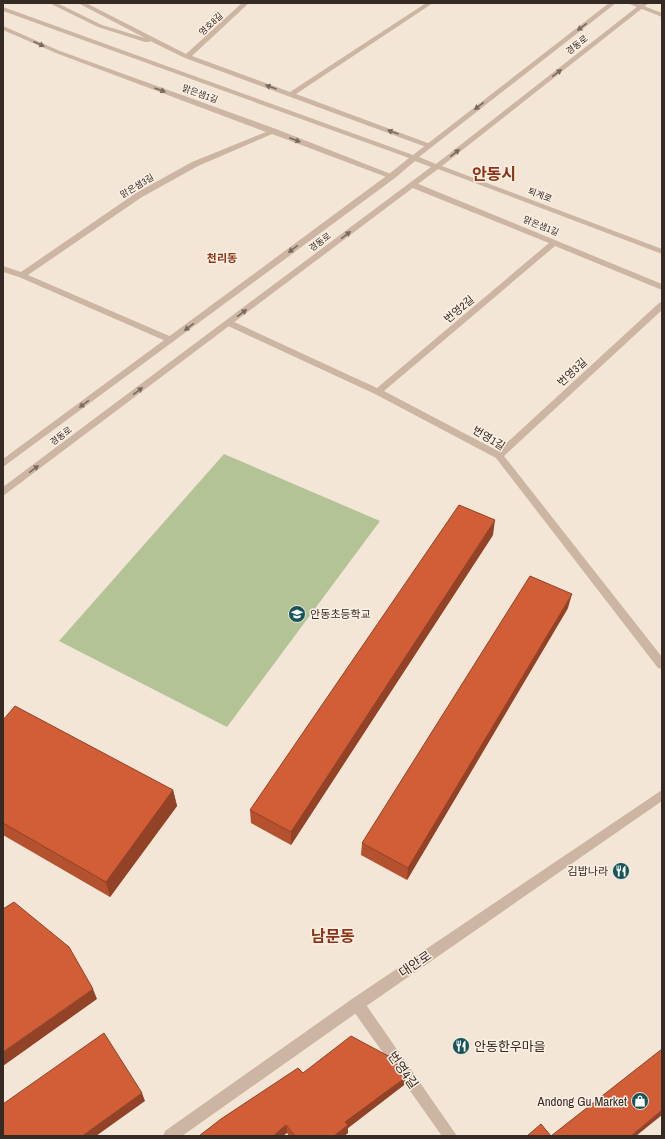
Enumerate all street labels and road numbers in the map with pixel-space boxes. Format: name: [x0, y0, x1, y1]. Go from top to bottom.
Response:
street label: 영호8길: [196, 10, 226, 38]
street label: 경동로: [564, 33, 590, 57]
street label: 맑은샘1길: [180, 82, 220, 106]
street label: 맑은샘3길: [118, 171, 156, 201]
street label: 퇴계로: [526, 185, 554, 205]
street label: 맑은샘1길: [521, 213, 561, 239]
street label: 경동로: [306, 230, 334, 254]
street label: 번영2길: [441, 292, 477, 326]
street label: 번영3길: [554, 355, 590, 389]
street label: 번영1길: [470, 423, 508, 453]
street label: 경동로: [47, 424, 75, 448]
street label: 대안로: [395, 947, 435, 981]
street label: 번영4길: [384, 1048, 422, 1092]

